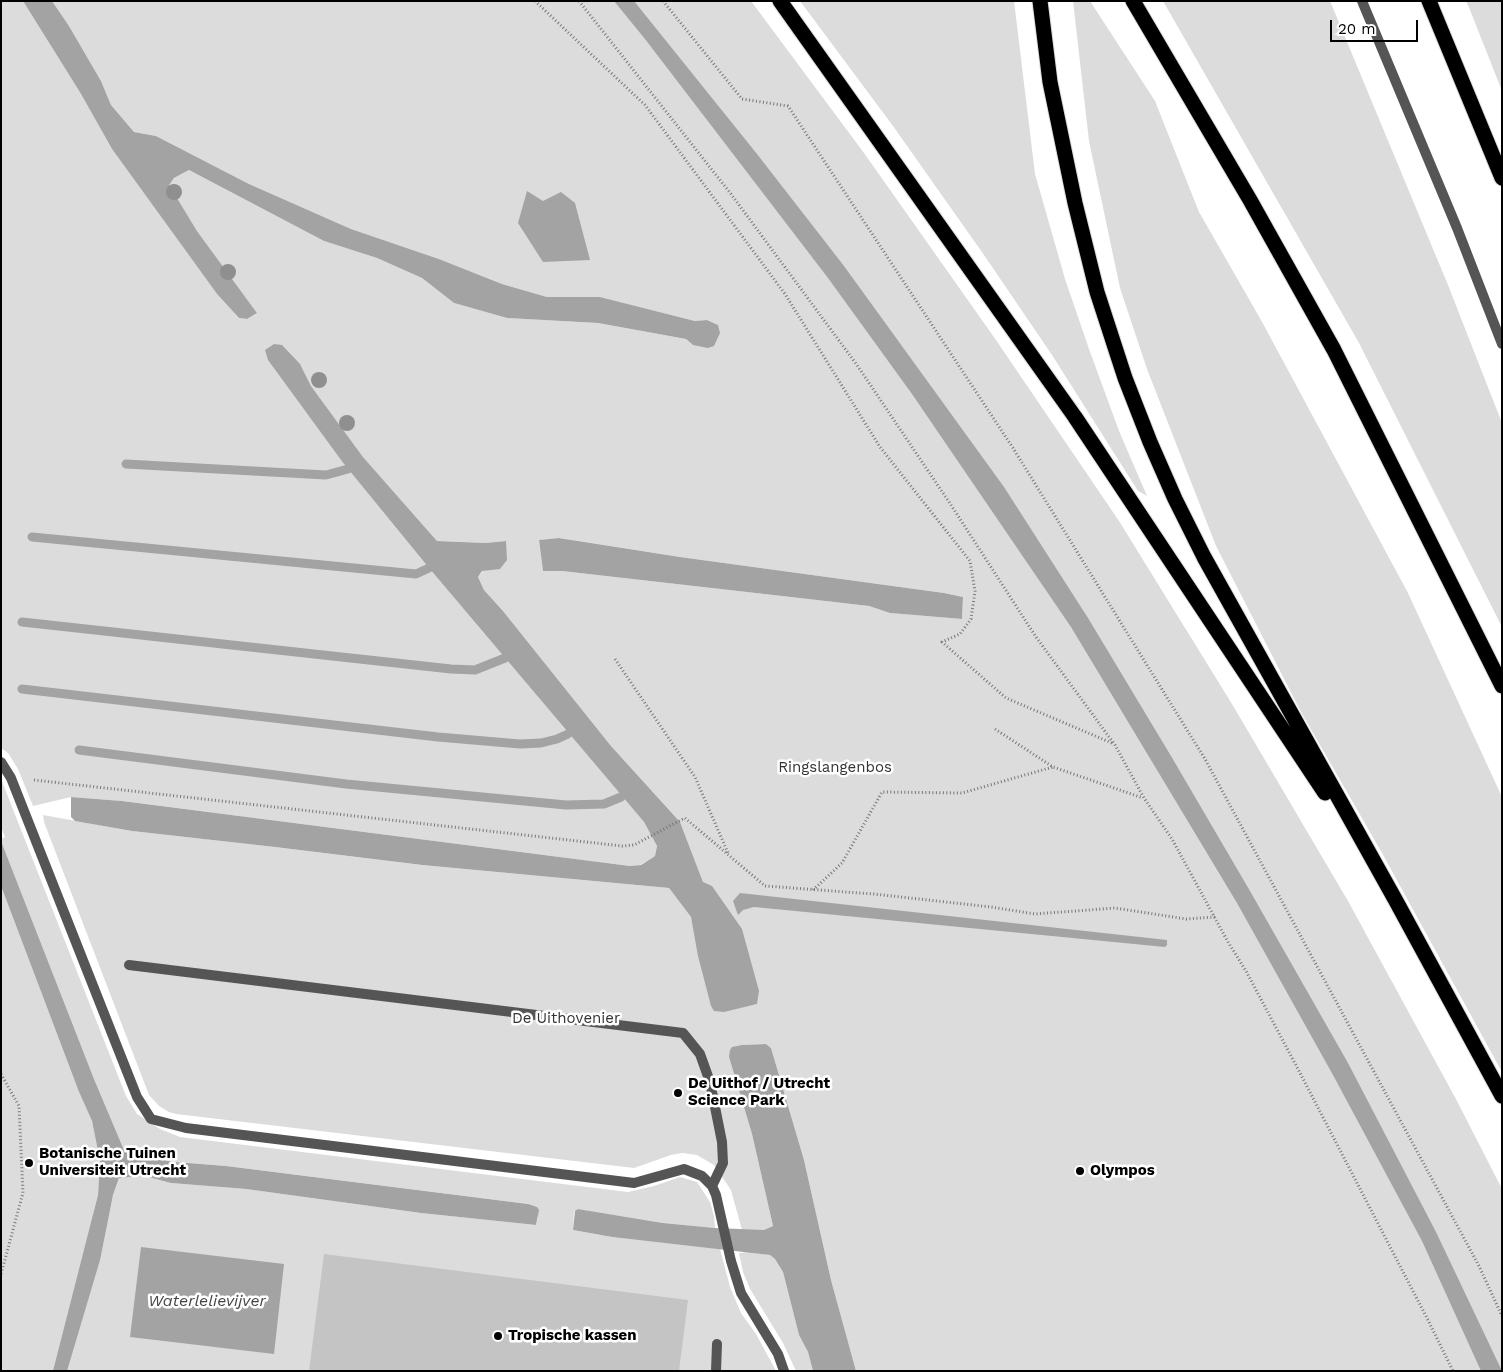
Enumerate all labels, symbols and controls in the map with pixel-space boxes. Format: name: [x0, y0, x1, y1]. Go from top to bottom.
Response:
scale bar: [1333, 10, 1420, 42]
text: 20 m: [1338, 20, 1376, 38]
park label: Ringslangenbos: [778, 759, 892, 777]
park label: De Uithovenier: [512, 1010, 620, 1028]
place label: De Uithof / Utrecht Science Park: [688, 1075, 830, 1110]
marker: De Uithof / Utrecht Science Park: [672, 1087, 684, 1099]
place label: Botanische Tuinen Universiteit Utrecht: [39, 1145, 186, 1180]
marker: Botanische Tuinen Universiteit Utrecht: [23, 1157, 35, 1169]
place label: Olympos: [1090, 1162, 1155, 1180]
marker: Olympos: [1074, 1165, 1086, 1177]
water label: Waterlelievijver: [148, 1291, 266, 1311]
place label: Tropische kassen: [508, 1327, 637, 1345]
marker: Tropische kassen: [492, 1330, 504, 1342]

